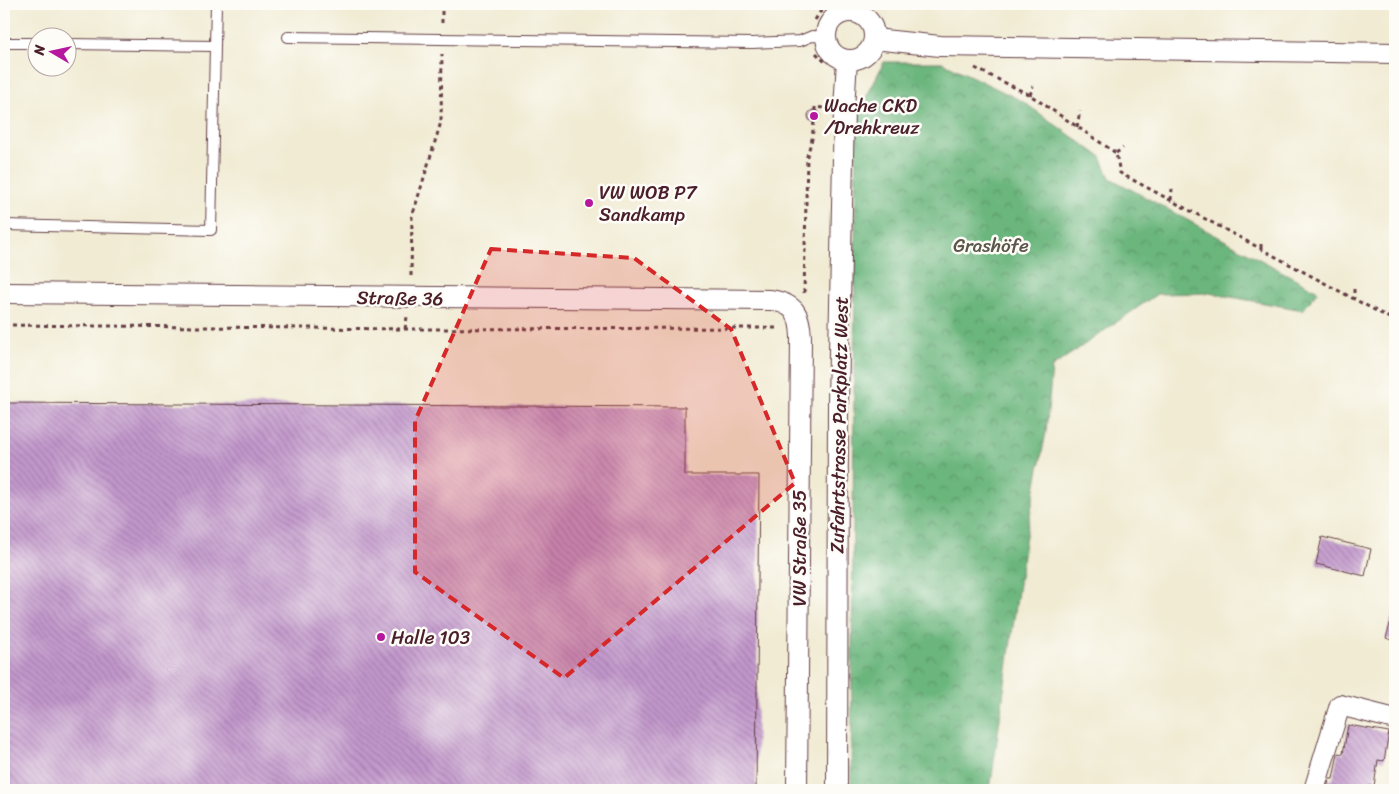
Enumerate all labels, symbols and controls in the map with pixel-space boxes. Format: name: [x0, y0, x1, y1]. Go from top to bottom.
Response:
north arrow: [28, 28, 78, 78]
text: N: [26, 43, 53, 58]
place label: Wache CKD /Drehkreuz: [824, 89, 920, 144]
marker: Wache CKD /Drehkreuz: [808, 110, 820, 122]
place label: VW WOB P7 Sandkamp: [599, 176, 698, 231]
marker: VW WOB P7 Sandkamp: [583, 197, 595, 209]
park label: Grashöfe: [953, 229, 1029, 262]
street label: Straße 36: [356, 281, 444, 315]
street label: Zufahrtstrasse Parkplatz West: [820, 296, 858, 554]
street label: VW Straße 35: [783, 489, 816, 606]
place label: Halle 103: [391, 621, 471, 654]
marker: Halle 103: [375, 631, 387, 643]

